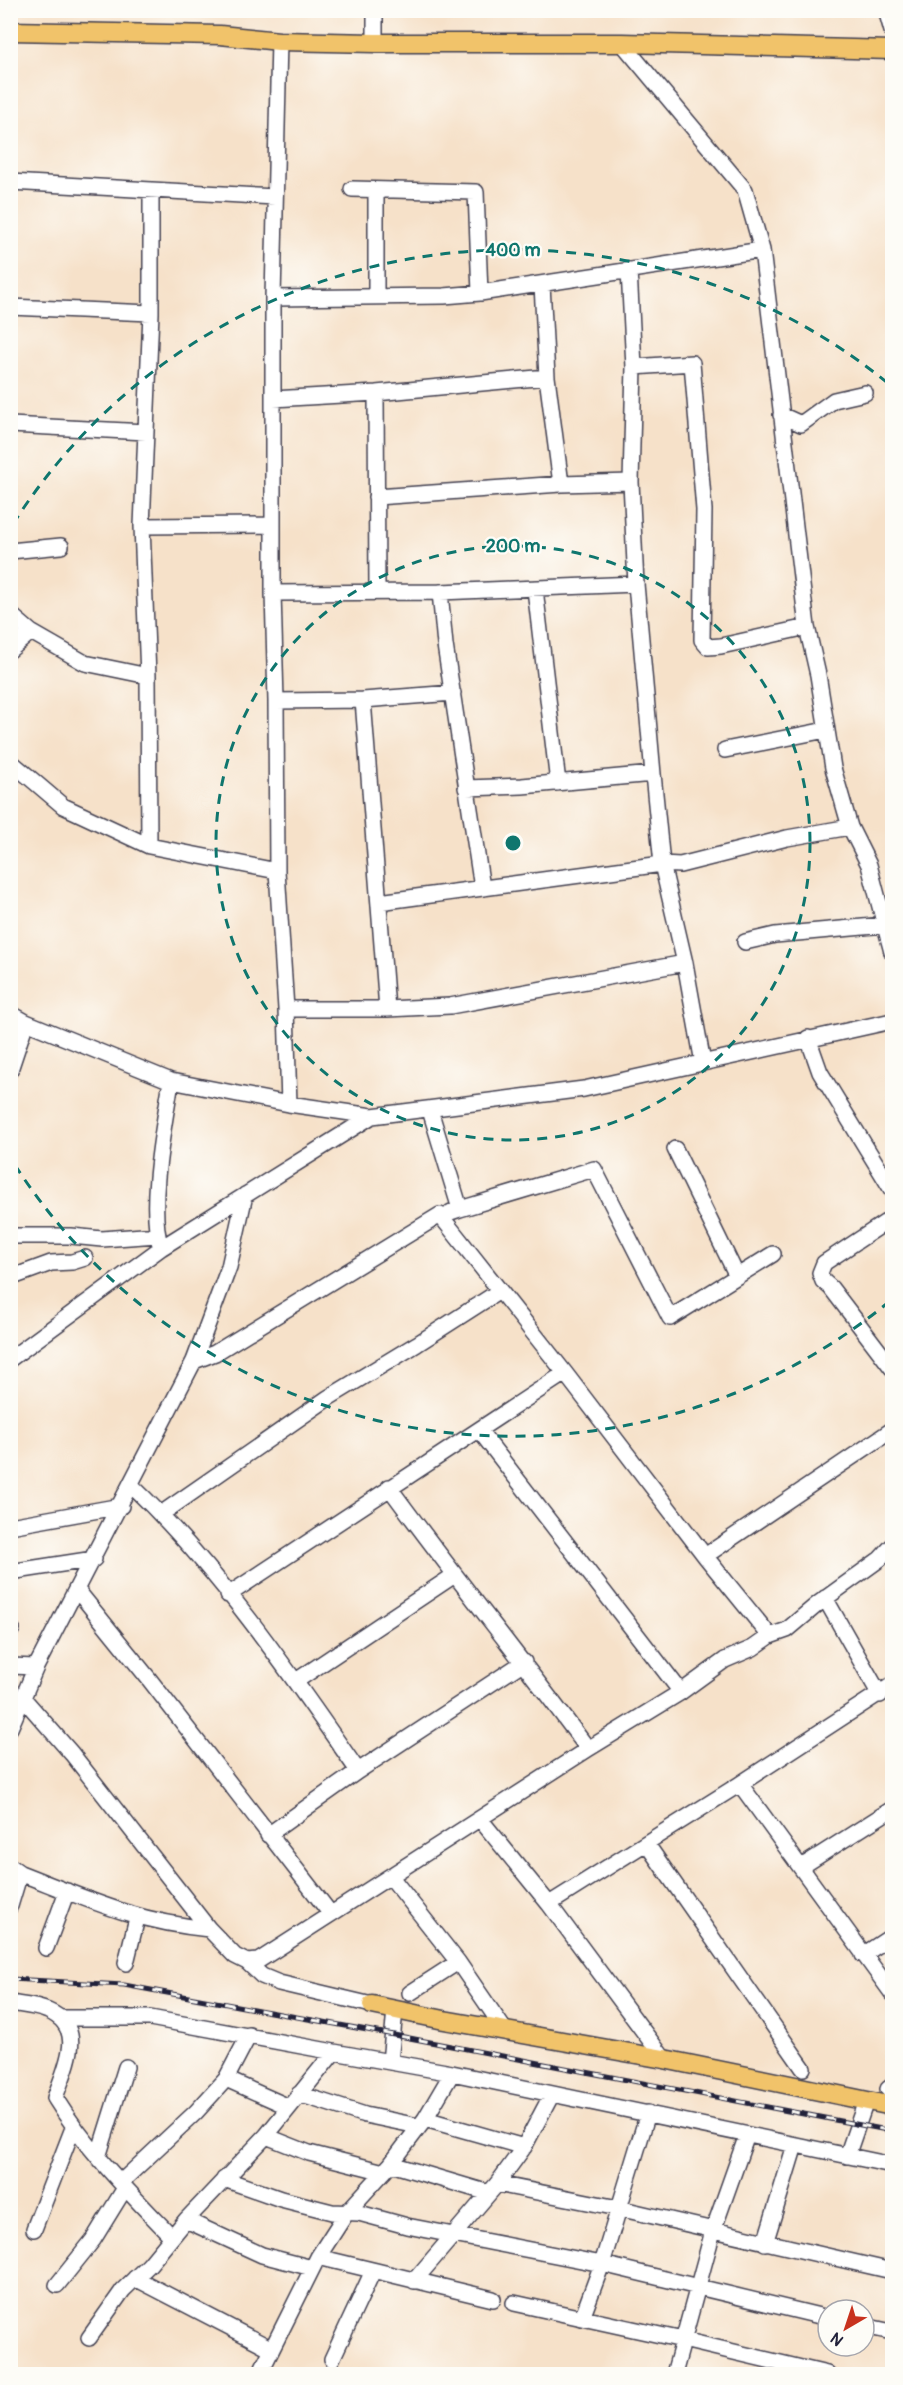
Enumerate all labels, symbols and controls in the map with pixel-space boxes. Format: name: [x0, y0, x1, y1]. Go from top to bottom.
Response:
text: 400 m: [486, 239, 540, 262]
text: 200 m: [486, 535, 540, 558]
centre of rings: [503, 833, 523, 853]
north arrow: [816, 2298, 876, 2358]
text: N: [827, 2328, 848, 2350]

